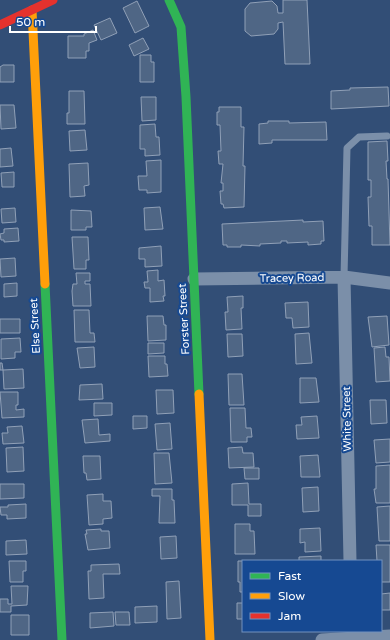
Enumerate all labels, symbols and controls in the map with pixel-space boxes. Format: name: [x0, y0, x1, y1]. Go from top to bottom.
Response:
scale bar: [10, 8, 96, 34]
text: 50 m: [16, 15, 45, 29]
street label: Tracey Road: [259, 271, 325, 285]
street label: Forster Street: [176, 283, 192, 355]
street label: Else Street: [27, 298, 43, 354]
street label: White Street: [340, 386, 354, 452]
legend: [242, 560, 382, 632]
text: Fast: [278, 569, 302, 583]
text: Slow: [278, 589, 305, 603]
text: Jam: [278, 609, 301, 623]

